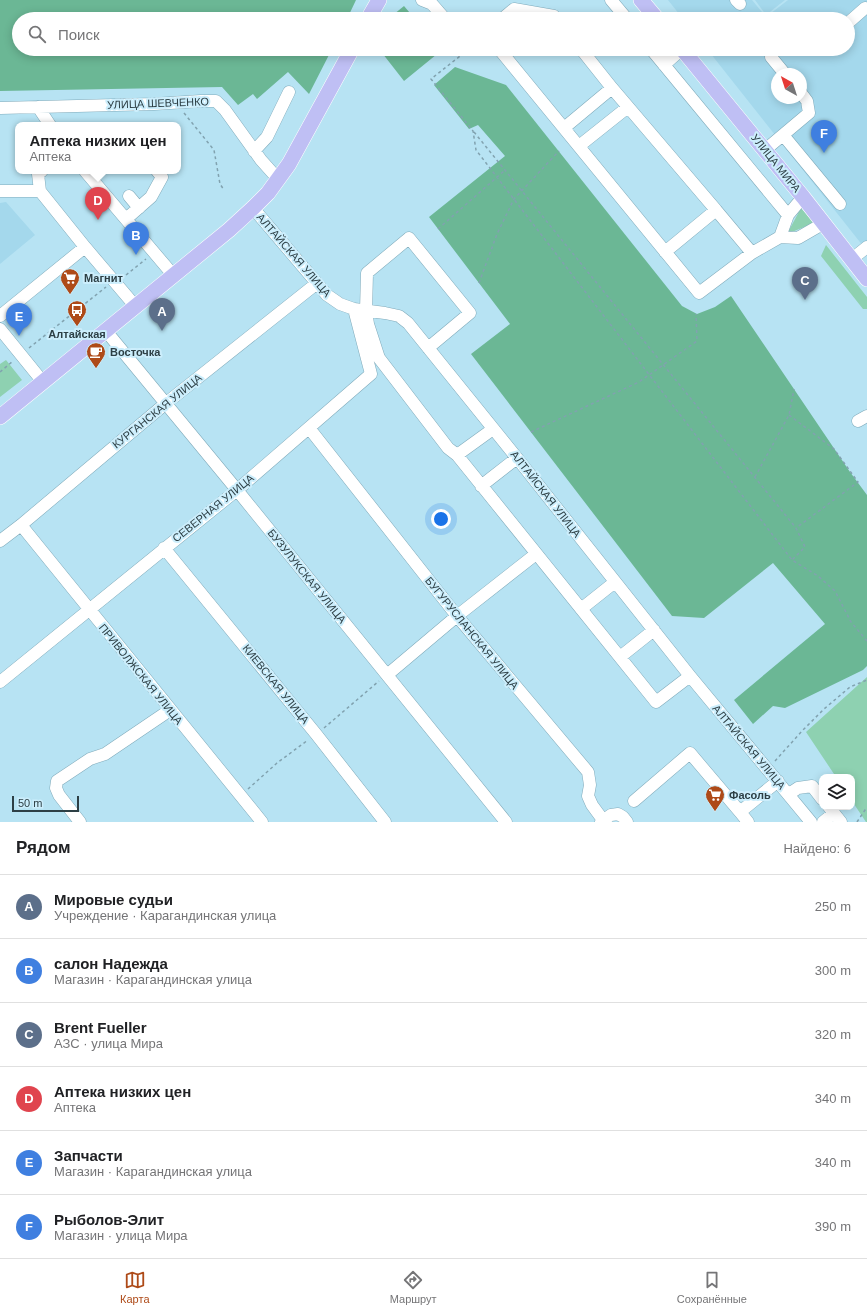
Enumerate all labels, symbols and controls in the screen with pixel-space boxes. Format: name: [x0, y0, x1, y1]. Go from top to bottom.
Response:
search box: [12, 12, 855, 56]
icon: search: [26, 23, 48, 45]
text: Поиск: [58, 26, 100, 43]
north arrow: [771, 68, 807, 104]
street label: УЛИЦА ШЕВЧЕНКО: [107, 95, 210, 111]
pin: F: [811, 120, 837, 153]
popup: [15, 122, 181, 174]
text: Аптека низких цен: [29, 132, 167, 149]
street label: УЛИЦА МИРА: [749, 132, 804, 195]
text: Аптека: [29, 149, 71, 164]
pin: D: [85, 187, 111, 220]
street label: АЛТАЙСКАЯ УЛИЦА: [255, 211, 334, 300]
pin: B: [123, 222, 149, 255]
supermarket icon: Магнит: [59, 267, 81, 295]
pin: C: [792, 267, 818, 300]
place label: Магнит: [84, 272, 123, 284]
pin: A: [149, 298, 175, 331]
bus stop icon: Алтайская: [66, 299, 88, 327]
pin: E: [6, 303, 32, 336]
place label: Алтайская: [48, 328, 106, 340]
cafe icon: Восточка: [85, 341, 107, 369]
place label: Восточка: [110, 346, 161, 358]
street label: КУРГАНСКАЯ УЛИЦА: [110, 371, 205, 451]
street label: АЛТАЙСКАЯ УЛИЦА: [509, 448, 584, 540]
street label: СЕВЕРНАЯ УЛИЦА: [170, 471, 256, 544]
your location: [431, 509, 451, 529]
street label: БУЗУЛУКСКАЯ УЛИЦА: [265, 527, 349, 626]
street label: БУГУРУСЛАНСКАЯ УЛИЦА: [423, 574, 521, 692]
street label: ПРИВОЛЖСКАЯ УЛИЦА: [97, 621, 186, 727]
street label: КИЕВСКАЯ УЛИЦА: [240, 642, 312, 727]
street label: АЛТАЙСКАЯ УЛИЦА: [710, 702, 788, 792]
map controls: [819, 774, 855, 810]
button: layers: [819, 774, 855, 810]
supermarket icon: Фасоль: [704, 784, 726, 812]
place label: Фасоль: [729, 789, 771, 801]
scale bar: [12, 794, 79, 813]
text: 50 m: [18, 797, 42, 809]
text: Рядом: [16, 838, 71, 857]
text: Найдено: 6: [783, 841, 851, 856]
text: Мировые судьи: [54, 891, 173, 908]
text: A: [24, 899, 34, 914]
text: 250 m: [815, 899, 851, 914]
text: Учреждение · Карагандинская улица: [54, 908, 276, 923]
text: салон Надежда: [54, 955, 168, 972]
text: B: [24, 963, 34, 978]
text: 300 m: [815, 963, 851, 978]
text: Магазин · Карагандинская улица: [54, 972, 252, 987]
text: Brent Fueller: [54, 1019, 147, 1036]
text: C: [24, 1027, 34, 1042]
text: 320 m: [815, 1027, 851, 1042]
text: АЗС · улица Мира: [54, 1036, 163, 1051]
text: Аптека низких цен: [54, 1083, 191, 1100]
text: D: [24, 1091, 34, 1106]
text: 340 m: [815, 1091, 851, 1106]
text: Аптека: [54, 1100, 96, 1115]
text: Запчасти: [54, 1147, 123, 1164]
text: E: [25, 1155, 33, 1170]
text: 340 m: [815, 1155, 851, 1170]
text: Магазин · Карагандинская улица: [54, 1164, 252, 1179]
text: Рыболов-Элит: [54, 1211, 164, 1228]
text: F: [25, 1219, 33, 1234]
text: 390 m: [815, 1219, 851, 1234]
text: Магазин · улица Мира: [54, 1228, 188, 1243]
tab: Карта: [120, 1269, 150, 1305]
tab: Маршрут: [390, 1269, 437, 1305]
tab: Сохранённые: [677, 1269, 747, 1305]

